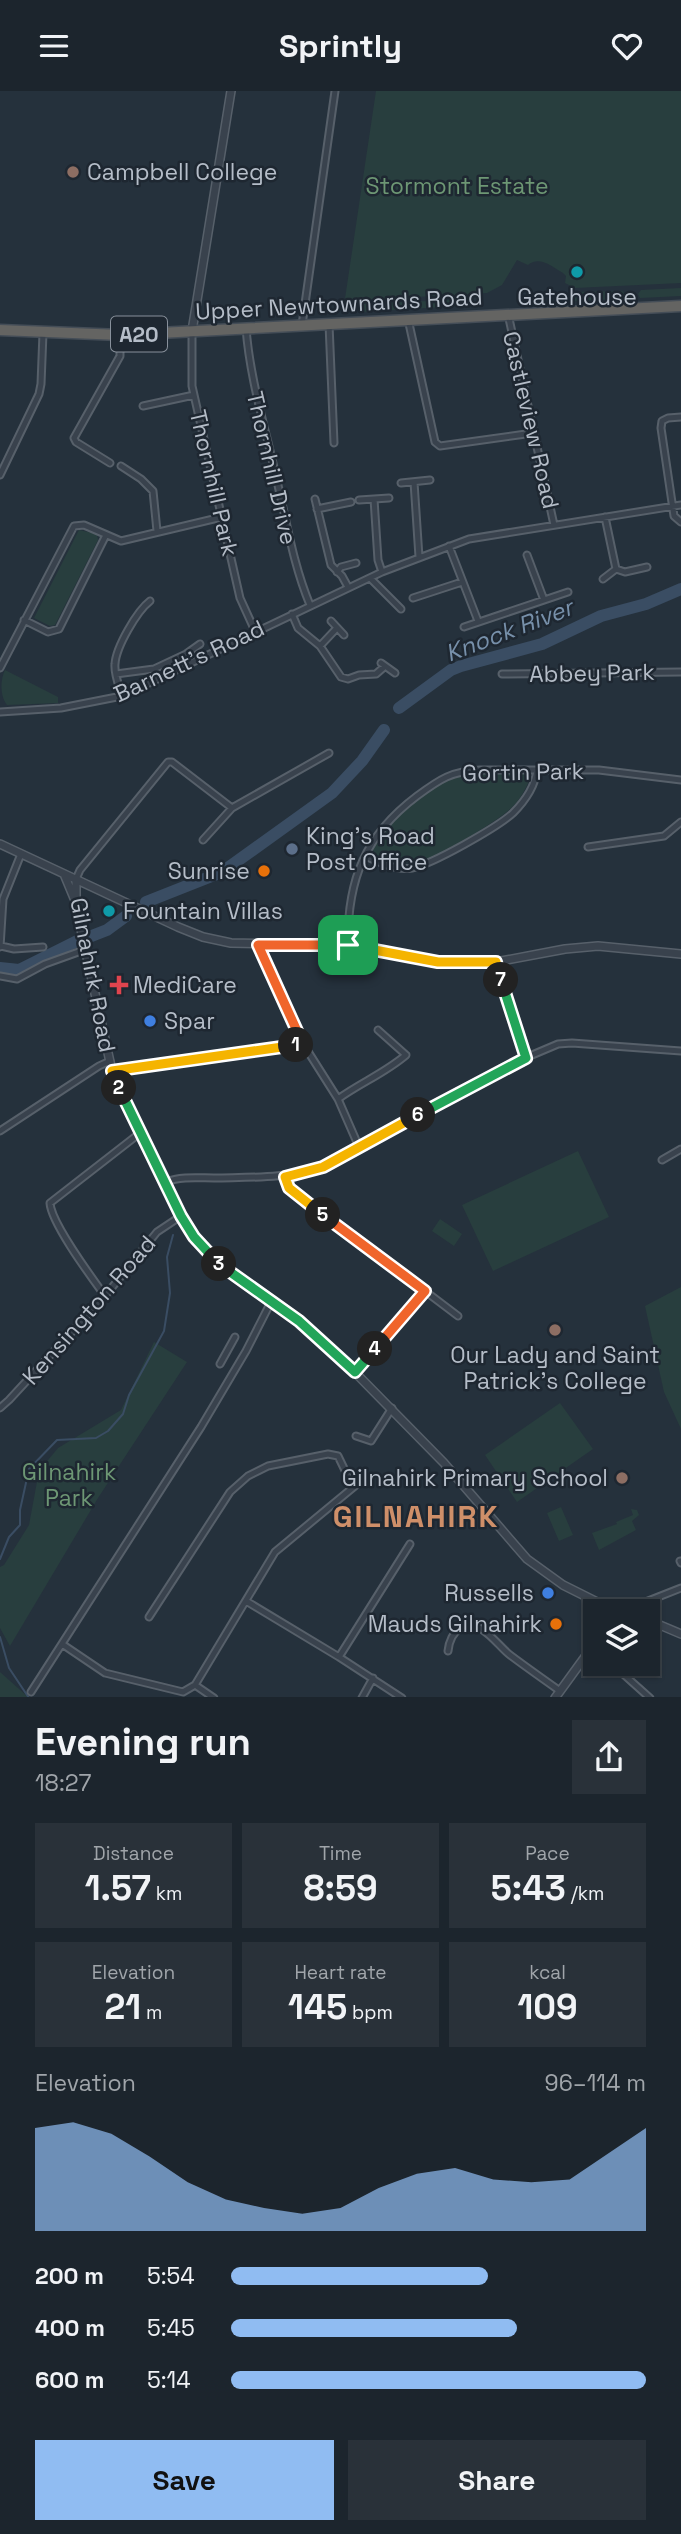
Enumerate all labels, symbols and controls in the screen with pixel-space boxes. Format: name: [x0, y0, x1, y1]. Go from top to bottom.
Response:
text: Sprintly: [279, 26, 402, 66]
icon: menu: [35, 27, 73, 65]
icon: heart: [608, 27, 646, 65]
place label: Campbell College: [87, 157, 277, 187]
marker: Campbell College: [65, 164, 81, 180]
park label: Stormont Estate: [365, 171, 549, 201]
marker: Gatehouse: [569, 264, 585, 280]
street label: Upper Newtownards Road: [195, 281, 483, 327]
place label: Gatehouse: [517, 282, 637, 312]
road number: A20: [111, 317, 167, 351]
street label: Castleview Road: [496, 328, 566, 512]
street label: Thornhill Drive: [240, 388, 304, 548]
street label: Thornhill Park: [183, 407, 245, 559]
water label: Knock River: [441, 590, 580, 669]
street label: Barnett's Road: [109, 613, 269, 709]
street label: Abbey Park: [529, 657, 655, 689]
street label: Gortin Park: [462, 756, 584, 788]
place label: King's Road Post Office: [306, 821, 435, 877]
marker: King's Road Post Office: [284, 841, 300, 857]
place label: Sunrise: [168, 856, 250, 886]
marker: Sunrise: [256, 863, 272, 879]
street label: Gilnahirk Road: [63, 895, 123, 1055]
place label: Fountain Villas: [123, 896, 283, 926]
marker: Fountain Villas: [101, 903, 117, 919]
pin: [318, 915, 378, 975]
icon: arrive: [329, 926, 367, 964]
pin: 7: [484, 963, 518, 997]
text: 7: [495, 967, 506, 992]
place label: MediCare: [133, 970, 237, 1000]
marker: MediCare: [111, 977, 127, 993]
place label: Spar: [164, 1006, 215, 1036]
marker: Spar: [142, 1013, 158, 1029]
pin: 1: [278, 1027, 314, 1063]
text: 1: [291, 1032, 300, 1057]
pin: 2: [102, 1070, 136, 1105]
text: 2: [113, 1075, 124, 1100]
pin: 6: [400, 1097, 436, 1133]
text: 6: [412, 1102, 423, 1127]
pin: 5: [306, 1197, 340, 1233]
text: 5: [317, 1202, 328, 1227]
street label: Kensington Road: [16, 1229, 162, 1391]
pin: 3: [202, 1247, 236, 1281]
text: 3: [213, 1251, 224, 1276]
marker: Our Lady and Saint Patrick's College: [547, 1322, 563, 1338]
pin: 4: [358, 1331, 392, 1367]
text: 4: [368, 1336, 381, 1361]
place label: Our Lady and Saint Patrick's College: [450, 1340, 660, 1396]
park label: Gilnahirk Park: [22, 1457, 116, 1513]
place label: Gilnahirk Primary School: [342, 1463, 608, 1493]
marker: Gilnahirk Primary School: [614, 1470, 630, 1486]
district label: GILNAHIRK: [333, 1497, 499, 1536]
place label: Russells: [444, 1578, 534, 1608]
marker: Russells: [540, 1585, 556, 1601]
map controls: [583, 1599, 660, 1676]
button: layers: [583, 1599, 660, 1676]
place label: Mauds Gilnahirk: [368, 1609, 542, 1639]
marker: Mauds Gilnahirk: [548, 1616, 564, 1632]
text: Evening run: [35, 1718, 251, 1766]
button: share: [572, 1720, 646, 1794]
text: 18:27: [35, 1768, 91, 1798]
text: Distance: [93, 1841, 174, 1866]
text: Time: [319, 1841, 362, 1866]
text: Pace: [525, 1841, 570, 1866]
text: 1.57: [85, 1866, 151, 1910]
text: 8:59: [303, 1866, 378, 1910]
text: 5:43: [491, 1866, 566, 1910]
text: km: [151, 1881, 182, 1906]
text: /km: [566, 1881, 604, 1906]
text: Elevation: [92, 1960, 175, 1985]
text: Heart rate: [294, 1960, 387, 1985]
text: kcal: [529, 1960, 566, 1985]
text: 21: [105, 1985, 141, 2029]
text: 145: [288, 1985, 347, 2029]
text: 109: [517, 1985, 578, 2029]
text: m: [141, 2000, 162, 2025]
text: bpm: [347, 2000, 393, 2025]
text: Elevation: [35, 2068, 136, 2098]
text: 96–114 m: [545, 2068, 646, 2098]
text: 200 m: [35, 2261, 104, 2291]
text: 5:54: [147, 2261, 195, 2291]
text: 400 m: [35, 2313, 105, 2343]
text: 5:45: [147, 2313, 195, 2343]
text: 600 m: [35, 2365, 105, 2395]
text: 5:14: [147, 2365, 191, 2395]
button: Save: [35, 2440, 334, 2520]
button: Share: [348, 2440, 646, 2520]

